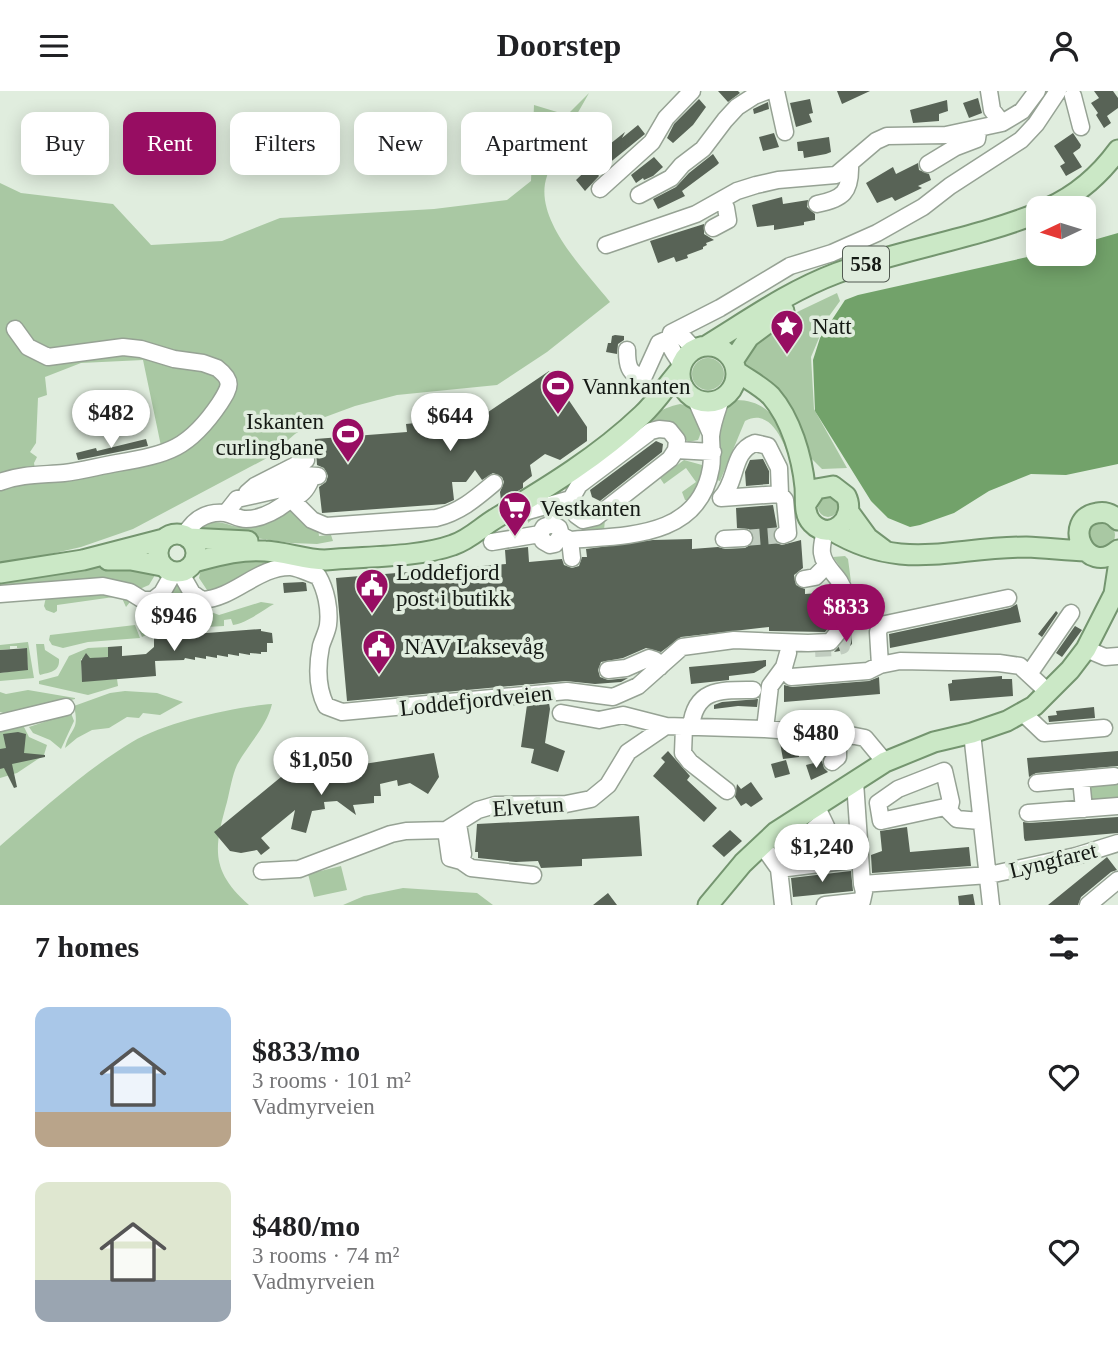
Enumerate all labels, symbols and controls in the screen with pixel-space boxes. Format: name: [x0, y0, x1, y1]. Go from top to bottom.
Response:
icon: menu: [35, 27, 73, 65]
text: Doorstep: [497, 27, 621, 63]
icon: person: [1045, 27, 1083, 65]
chip: Buy: [21, 112, 109, 175]
chip: Rent: [123, 112, 216, 175]
chip: Filters: [230, 112, 340, 175]
chip: New: [354, 112, 447, 175]
chip: Apartment: [461, 112, 612, 175]
north arrow: [1026, 196, 1096, 266]
map controls: [1026, 196, 1096, 266]
road number: 558: [843, 247, 889, 281]
place icon: Natt: [768, 307, 806, 356]
place label: Natt: [812, 314, 852, 339]
sports icon: Vannkanten: [539, 367, 577, 416]
place label: Vannkanten: [582, 374, 691, 399]
pin: $482: [70, 391, 152, 450]
pin: $644: [409, 393, 491, 453]
text: $482: [88, 400, 134, 425]
text: $644: [427, 403, 473, 428]
place label: Iskanten curlingbane: [215, 409, 324, 460]
sports icon: Iskanten curlingbane: [329, 415, 367, 464]
supermarket icon: Vestkanten: [496, 489, 534, 538]
place label: Vestkanten: [540, 496, 641, 521]
place label: Loddefjord post i butikk: [396, 560, 512, 611]
public building icon: Loddefjord post i butikk: [353, 566, 391, 615]
pin: $833: [805, 585, 887, 644]
pin: $946: [133, 594, 215, 653]
text: $833: [823, 594, 869, 619]
text: $946: [151, 603, 197, 628]
public building icon: NAV Laksevåg: [360, 627, 398, 676]
place label: NAV Laksevåg: [404, 634, 545, 659]
street label: Loddefjordveien: [399, 680, 554, 721]
pin: $480: [775, 711, 857, 770]
text: $480: [793, 720, 839, 745]
pin: $1,050: [264, 737, 378, 797]
text: $1,050: [289, 747, 353, 772]
street label: Elvetun: [491, 791, 565, 821]
pin: $1,240: [765, 825, 879, 884]
text: $1,240: [790, 834, 854, 859]
street label: Lyngfaret: [1007, 837, 1100, 883]
icon: filters: [1045, 928, 1083, 966]
text: 7 homes: [35, 930, 139, 963]
text: $833/mo: [252, 1034, 360, 1067]
icon: home: [91, 1035, 175, 1119]
icon: heart: [1045, 1058, 1083, 1096]
text: 3 rooms · 101 m²: [252, 1068, 411, 1093]
text: Vadmyrveien: [252, 1094, 375, 1119]
text: $480/mo: [252, 1209, 360, 1242]
icon: home: [91, 1210, 175, 1294]
icon: heart: [1045, 1233, 1083, 1271]
text: 3 rooms · 74 m²: [252, 1243, 399, 1268]
text: Vadmyrveien: [252, 1269, 375, 1294]

